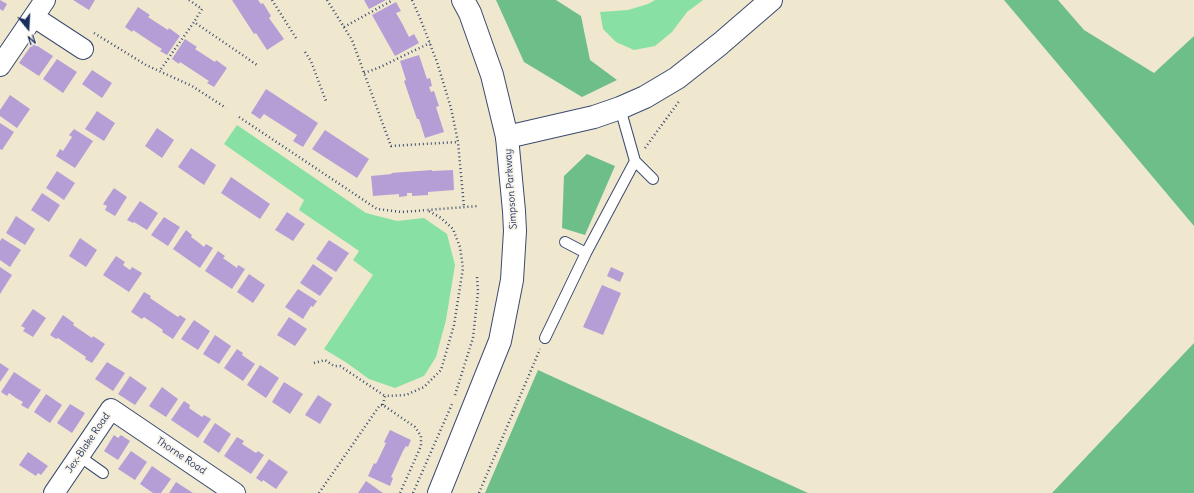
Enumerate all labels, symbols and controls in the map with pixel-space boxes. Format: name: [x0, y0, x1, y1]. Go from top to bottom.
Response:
north arrow: [8, 8, 48, 48]
text: N: [26, 32, 37, 47]
street label: Simpson Parkway: [502, 148, 520, 230]
street label: Jex-Blake Road: [63, 411, 113, 475]
street label: Thorne Road: [154, 435, 208, 477]

